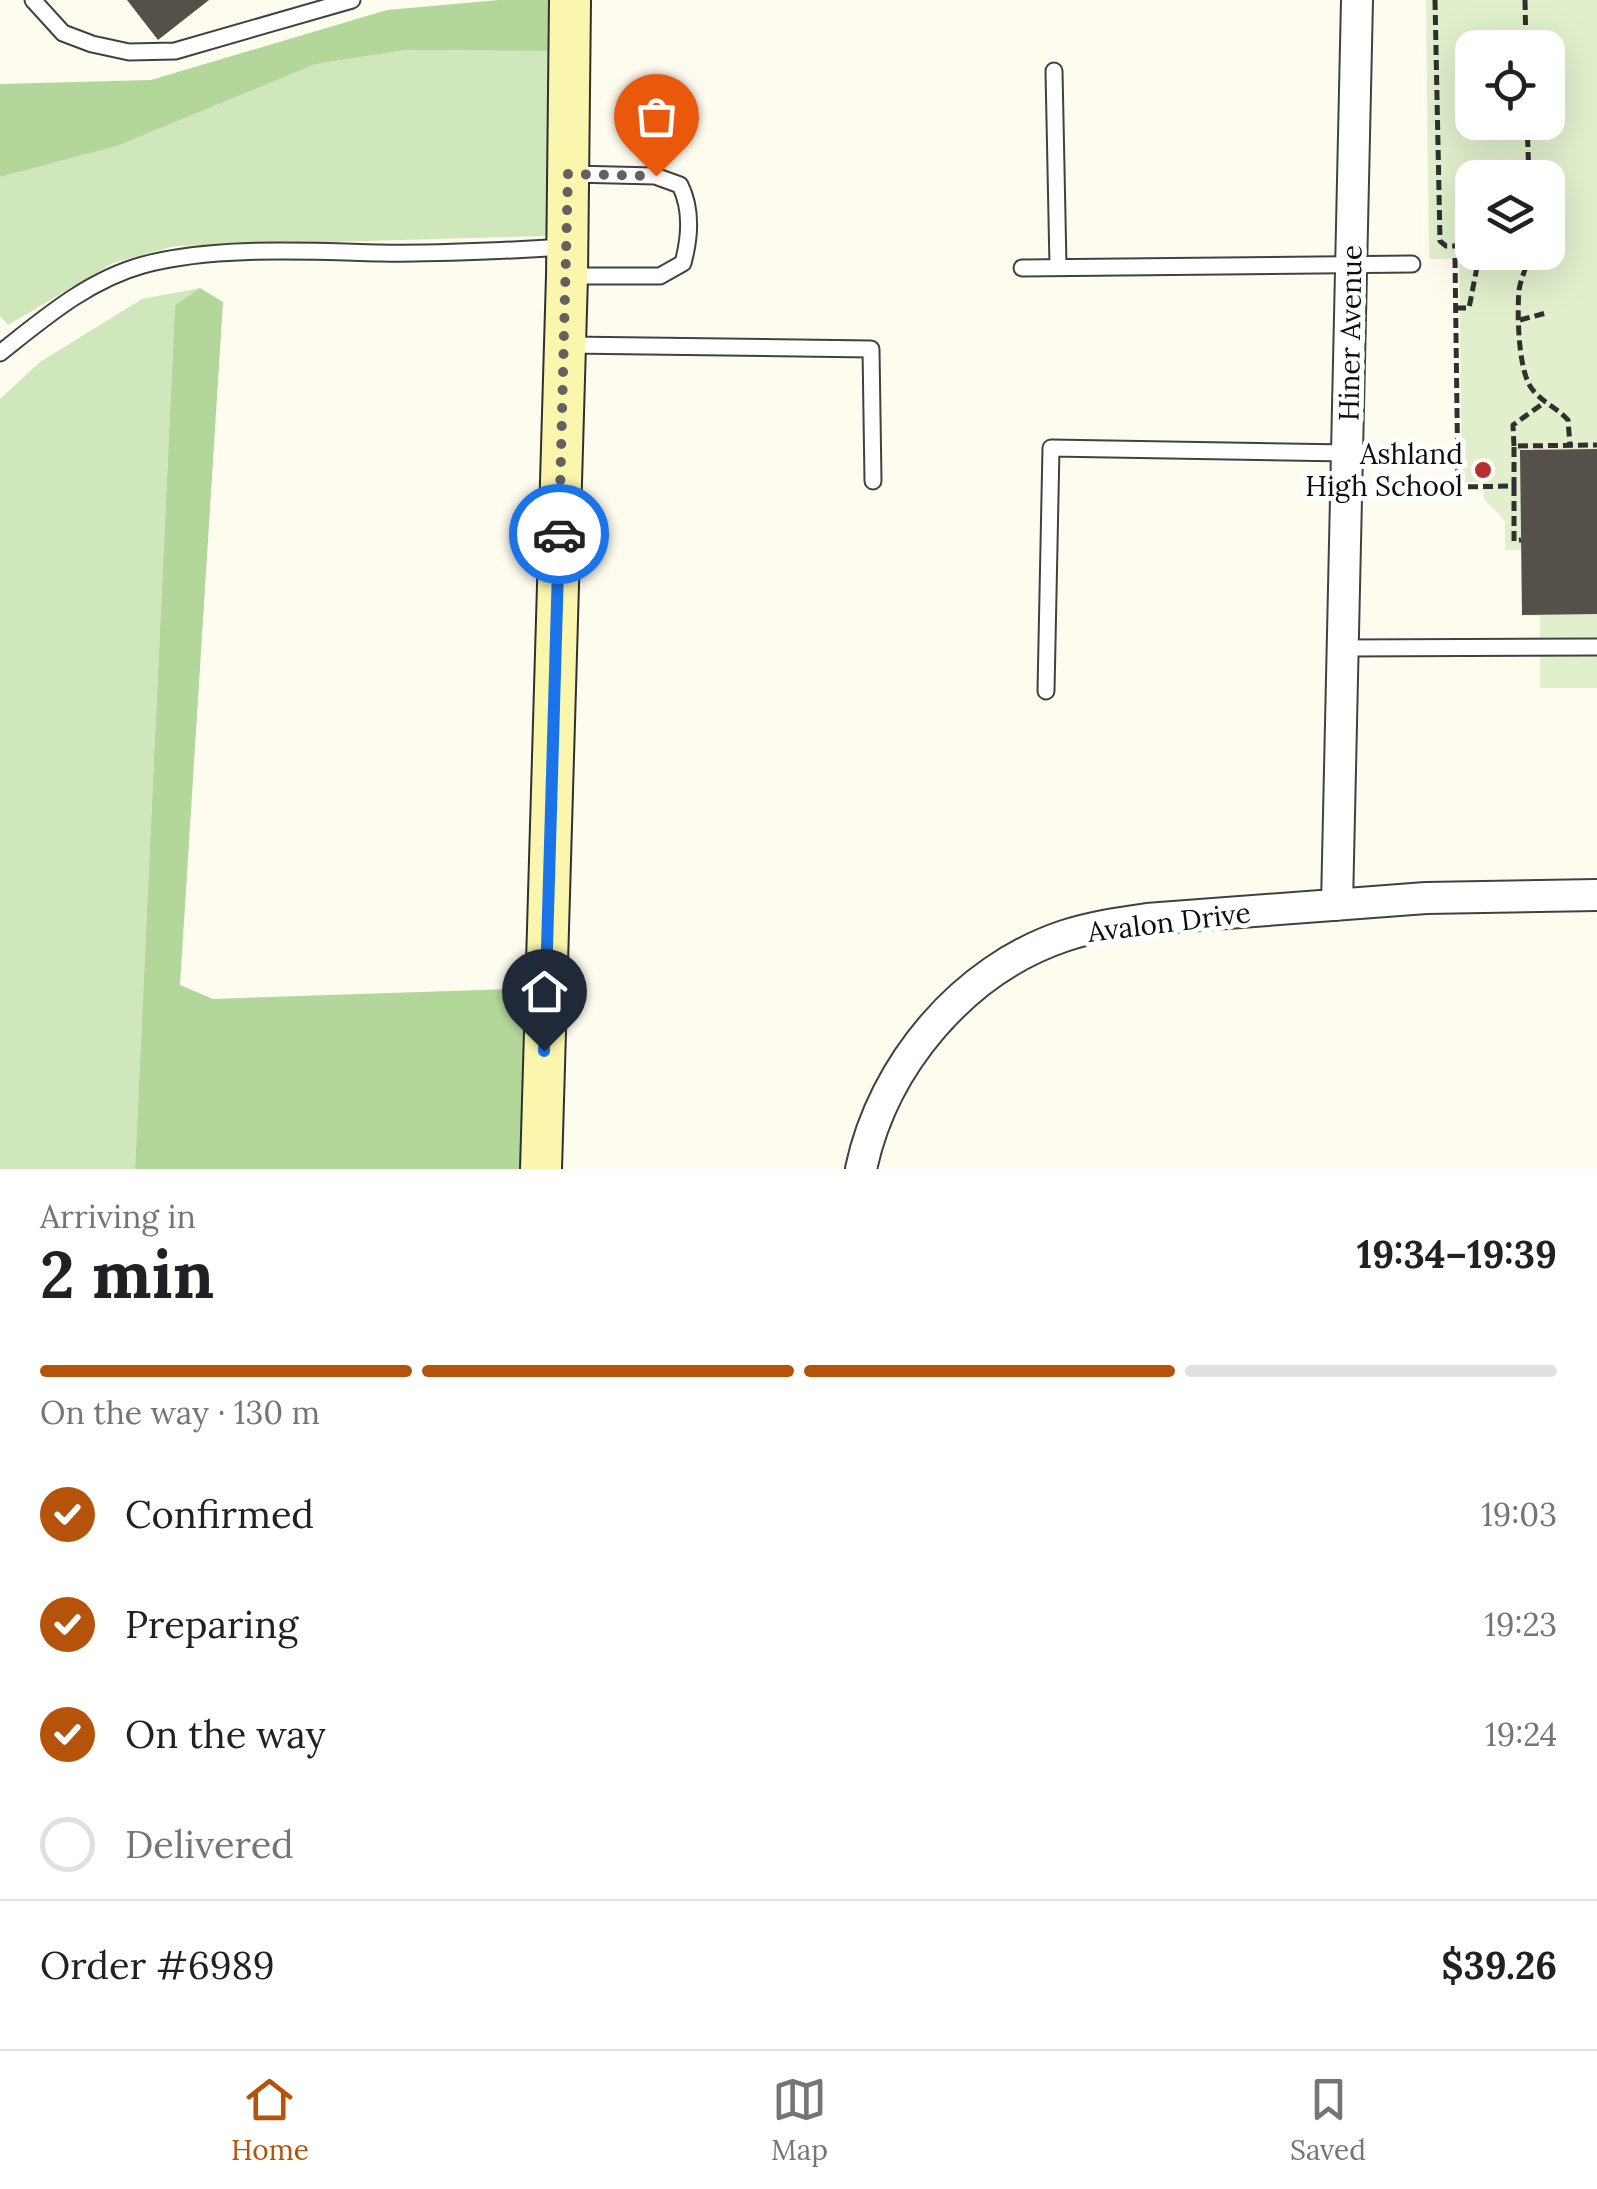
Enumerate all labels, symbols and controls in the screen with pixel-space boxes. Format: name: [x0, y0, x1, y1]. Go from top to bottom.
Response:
map controls: [1455, 30, 1565, 270]
button: locate: [1455, 30, 1565, 140]
pin: [614, 74, 699, 177]
icon: bag: [629, 89, 684, 144]
button: layers: [1455, 160, 1565, 270]
street label: Hiner Avenue: [1330, 245, 1370, 421]
place label: Ashland High School: [1305, 436, 1463, 504]
marker: Ashland High School: [1472, 459, 1494, 481]
courier: [509, 484, 609, 584]
icon: car: [532, 507, 587, 562]
street label: Avalon Drive: [1085, 894, 1252, 950]
pin: [502, 949, 587, 1052]
icon: home: [517, 964, 572, 1019]
text: Arriving in: [40, 1196, 196, 1237]
text: 19:34–19:39: [1357, 1230, 1557, 1278]
text: 2 min: [40, 1233, 214, 1316]
text: On the way · 130 m: [40, 1392, 320, 1433]
icon: check: [40, 1487, 95, 1542]
text: Confirmed: [125, 1490, 314, 1538]
text: 19:03: [1481, 1494, 1557, 1535]
icon: check: [40, 1597, 95, 1652]
text: Preparing: [125, 1600, 298, 1648]
text: 19:23: [1484, 1604, 1557, 1645]
icon: check: [40, 1707, 95, 1762]
text: On the way: [125, 1710, 326, 1758]
text: 19:24: [1485, 1714, 1557, 1755]
text: Delivered: [125, 1820, 294, 1868]
text: Order #6989: [40, 1941, 275, 1989]
text: $39.26: [1441, 1941, 1557, 1989]
tab: Home: [231, 2072, 309, 2168]
tab: Map: [771, 2072, 828, 2168]
tab: Saved: [1290, 2072, 1366, 2168]

